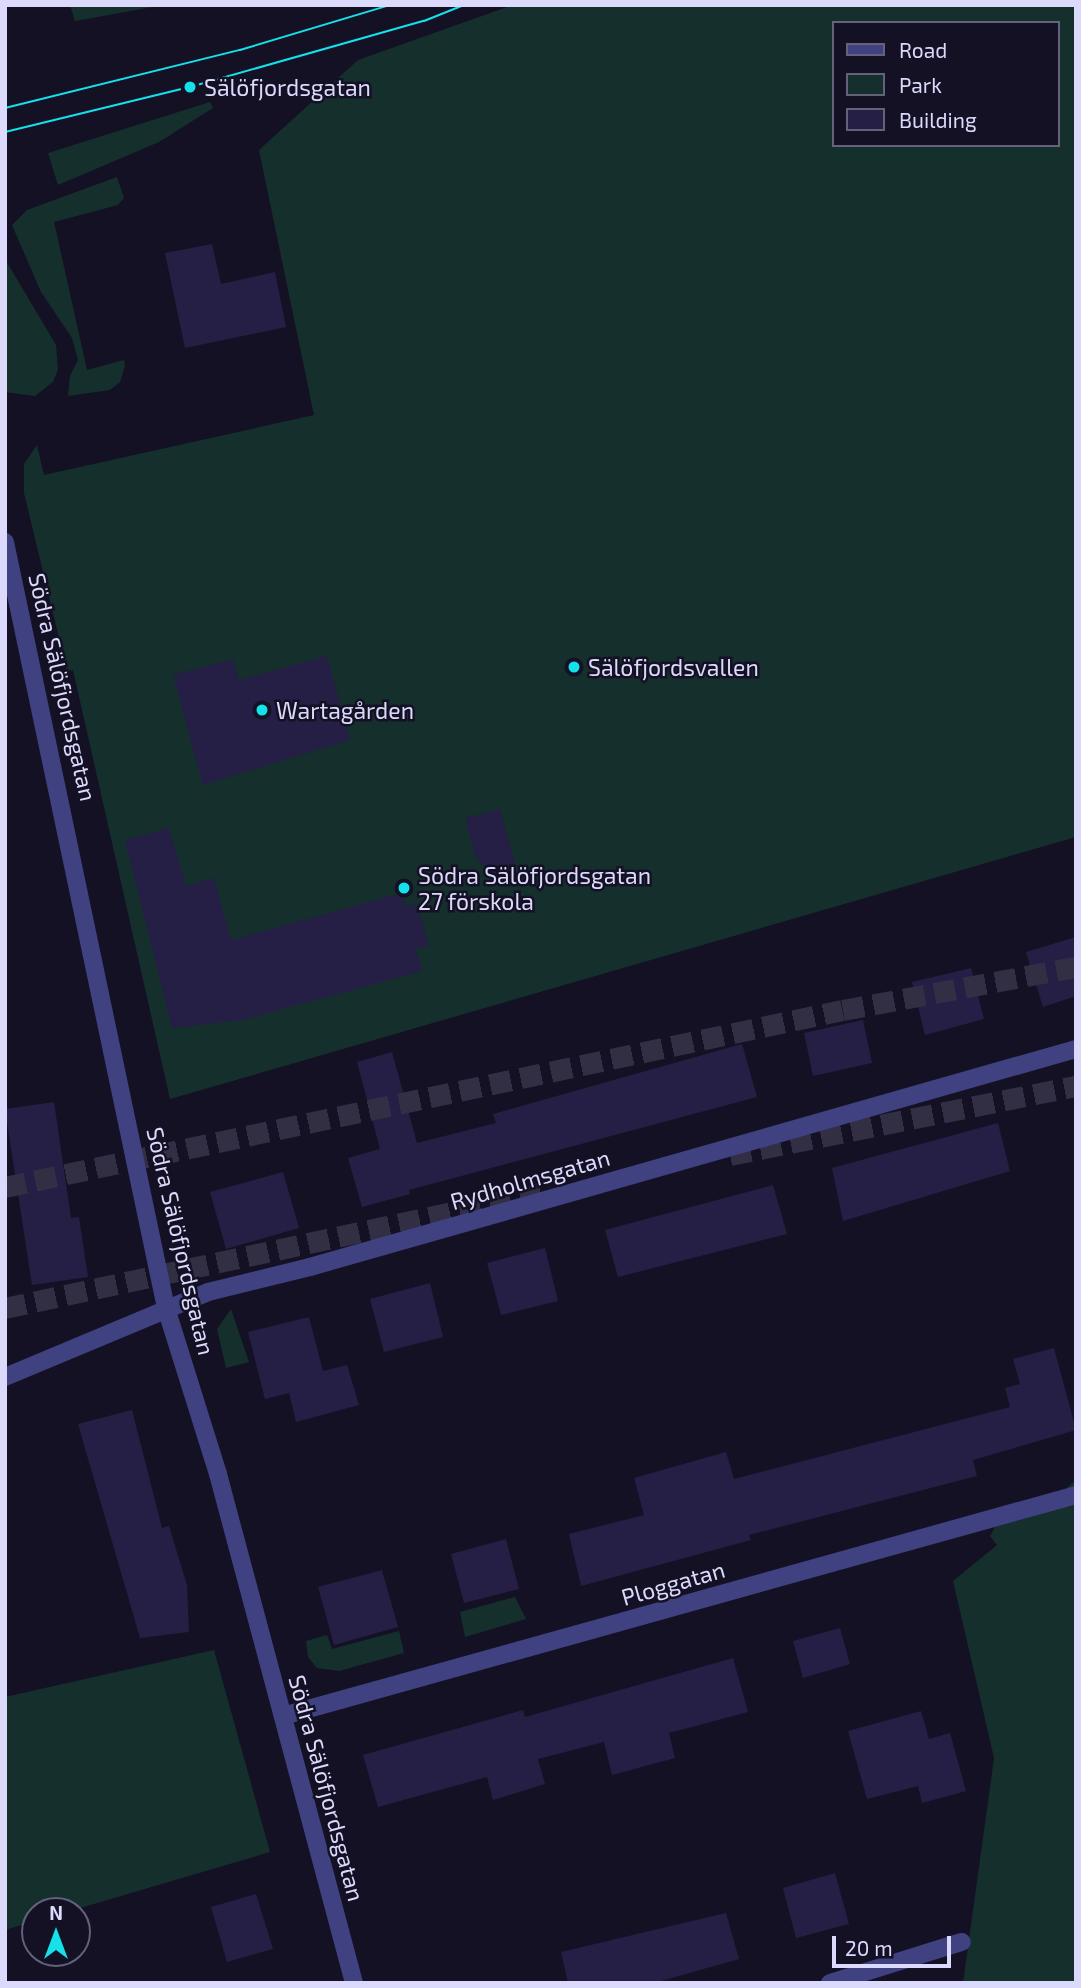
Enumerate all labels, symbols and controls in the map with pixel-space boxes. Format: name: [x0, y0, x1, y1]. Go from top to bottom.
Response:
legend: [832, 21, 1060, 147]
text: Road: [899, 37, 947, 62]
text: Park: [899, 72, 942, 97]
place label: Sälöfjordsgatan: [204, 73, 371, 101]
marker: Sälöfjordsgatan: [182, 79, 198, 95]
text: Building: [899, 107, 977, 132]
street label: Södra Sälöfjordsgatan: [23, 570, 103, 804]
place label: Sälöfjordsvallen: [588, 653, 759, 681]
marker: Sälöfjordsvallen: [566, 659, 582, 675]
place label: Wartagården: [276, 696, 414, 724]
marker: Wartagården: [254, 702, 270, 718]
place label: Södra Sälöfjordsgatan 27 förskola: [418, 861, 651, 915]
marker: Södra Sälöfjordsgatan 27 förskola: [396, 880, 412, 896]
street label: Södra Sälöfjordsgatan: [141, 1124, 221, 1358]
street label: Rydholmsgatan: [447, 1143, 613, 1215]
street label: Ploggatan: [618, 1555, 728, 1611]
street label: Södra Sälöfjordsgatan: [284, 1672, 370, 1904]
north arrow: [21, 1897, 91, 1967]
text: N: [49, 1901, 63, 1924]
scale bar: [836, 1922, 955, 1966]
text: 20 m: [845, 1935, 893, 1960]

